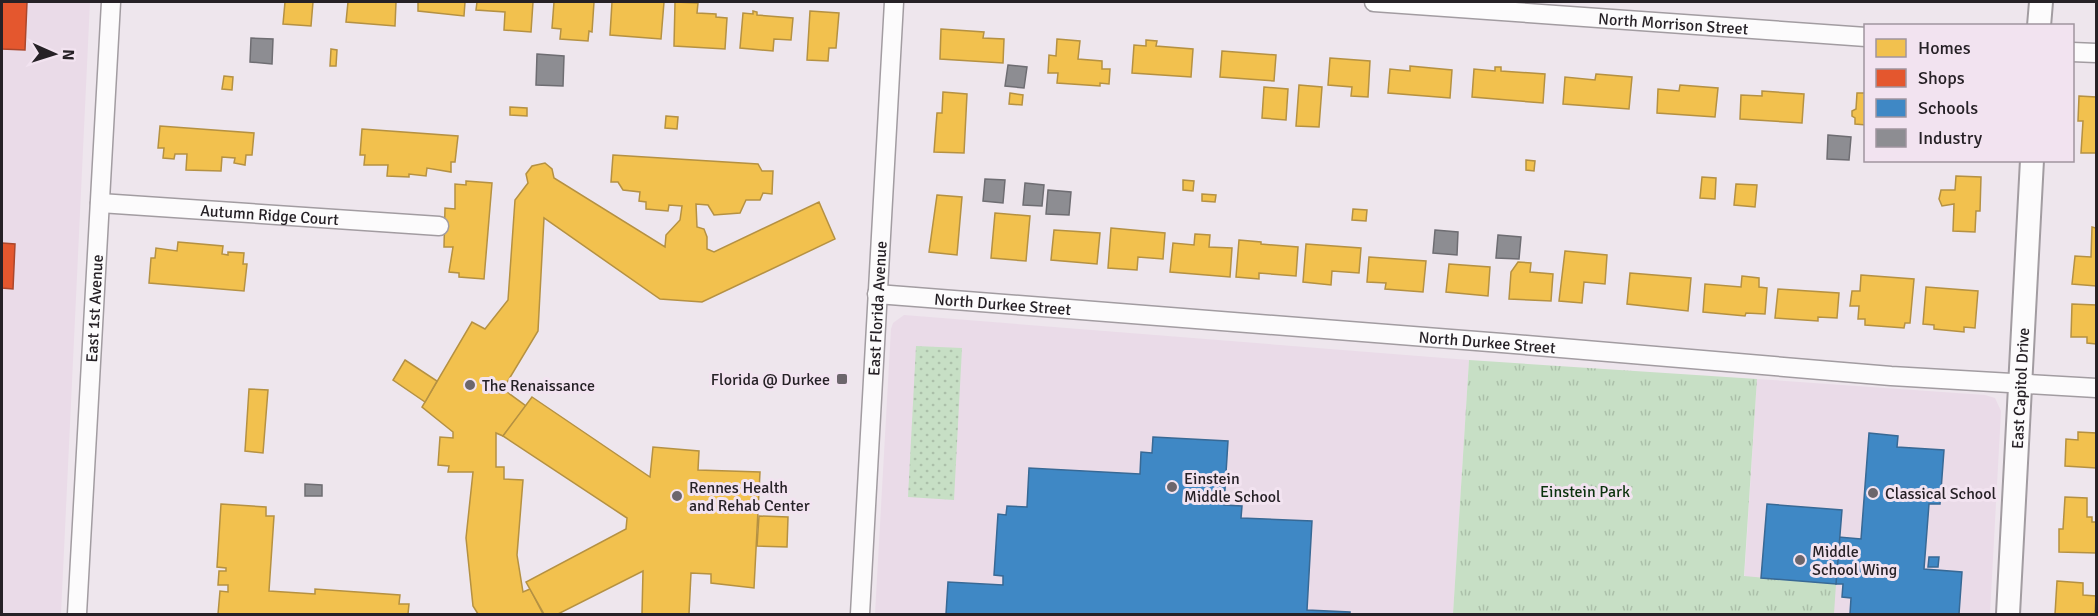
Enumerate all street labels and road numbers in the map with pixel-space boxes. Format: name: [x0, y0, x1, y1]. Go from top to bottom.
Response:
street label: North Morrison Street: [1598, 9, 1749, 40]
street label: Autumn Ridge Court: [200, 201, 340, 230]
street label: East Florida Avenue: [864, 240, 892, 377]
street label: East 1st Avenue: [82, 254, 108, 363]
street label: North Durkee Street: [933, 290, 1072, 320]
street label: North Durkee Street: [1418, 327, 1557, 359]
street label: East Capitol Drive: [2008, 327, 2034, 450]

